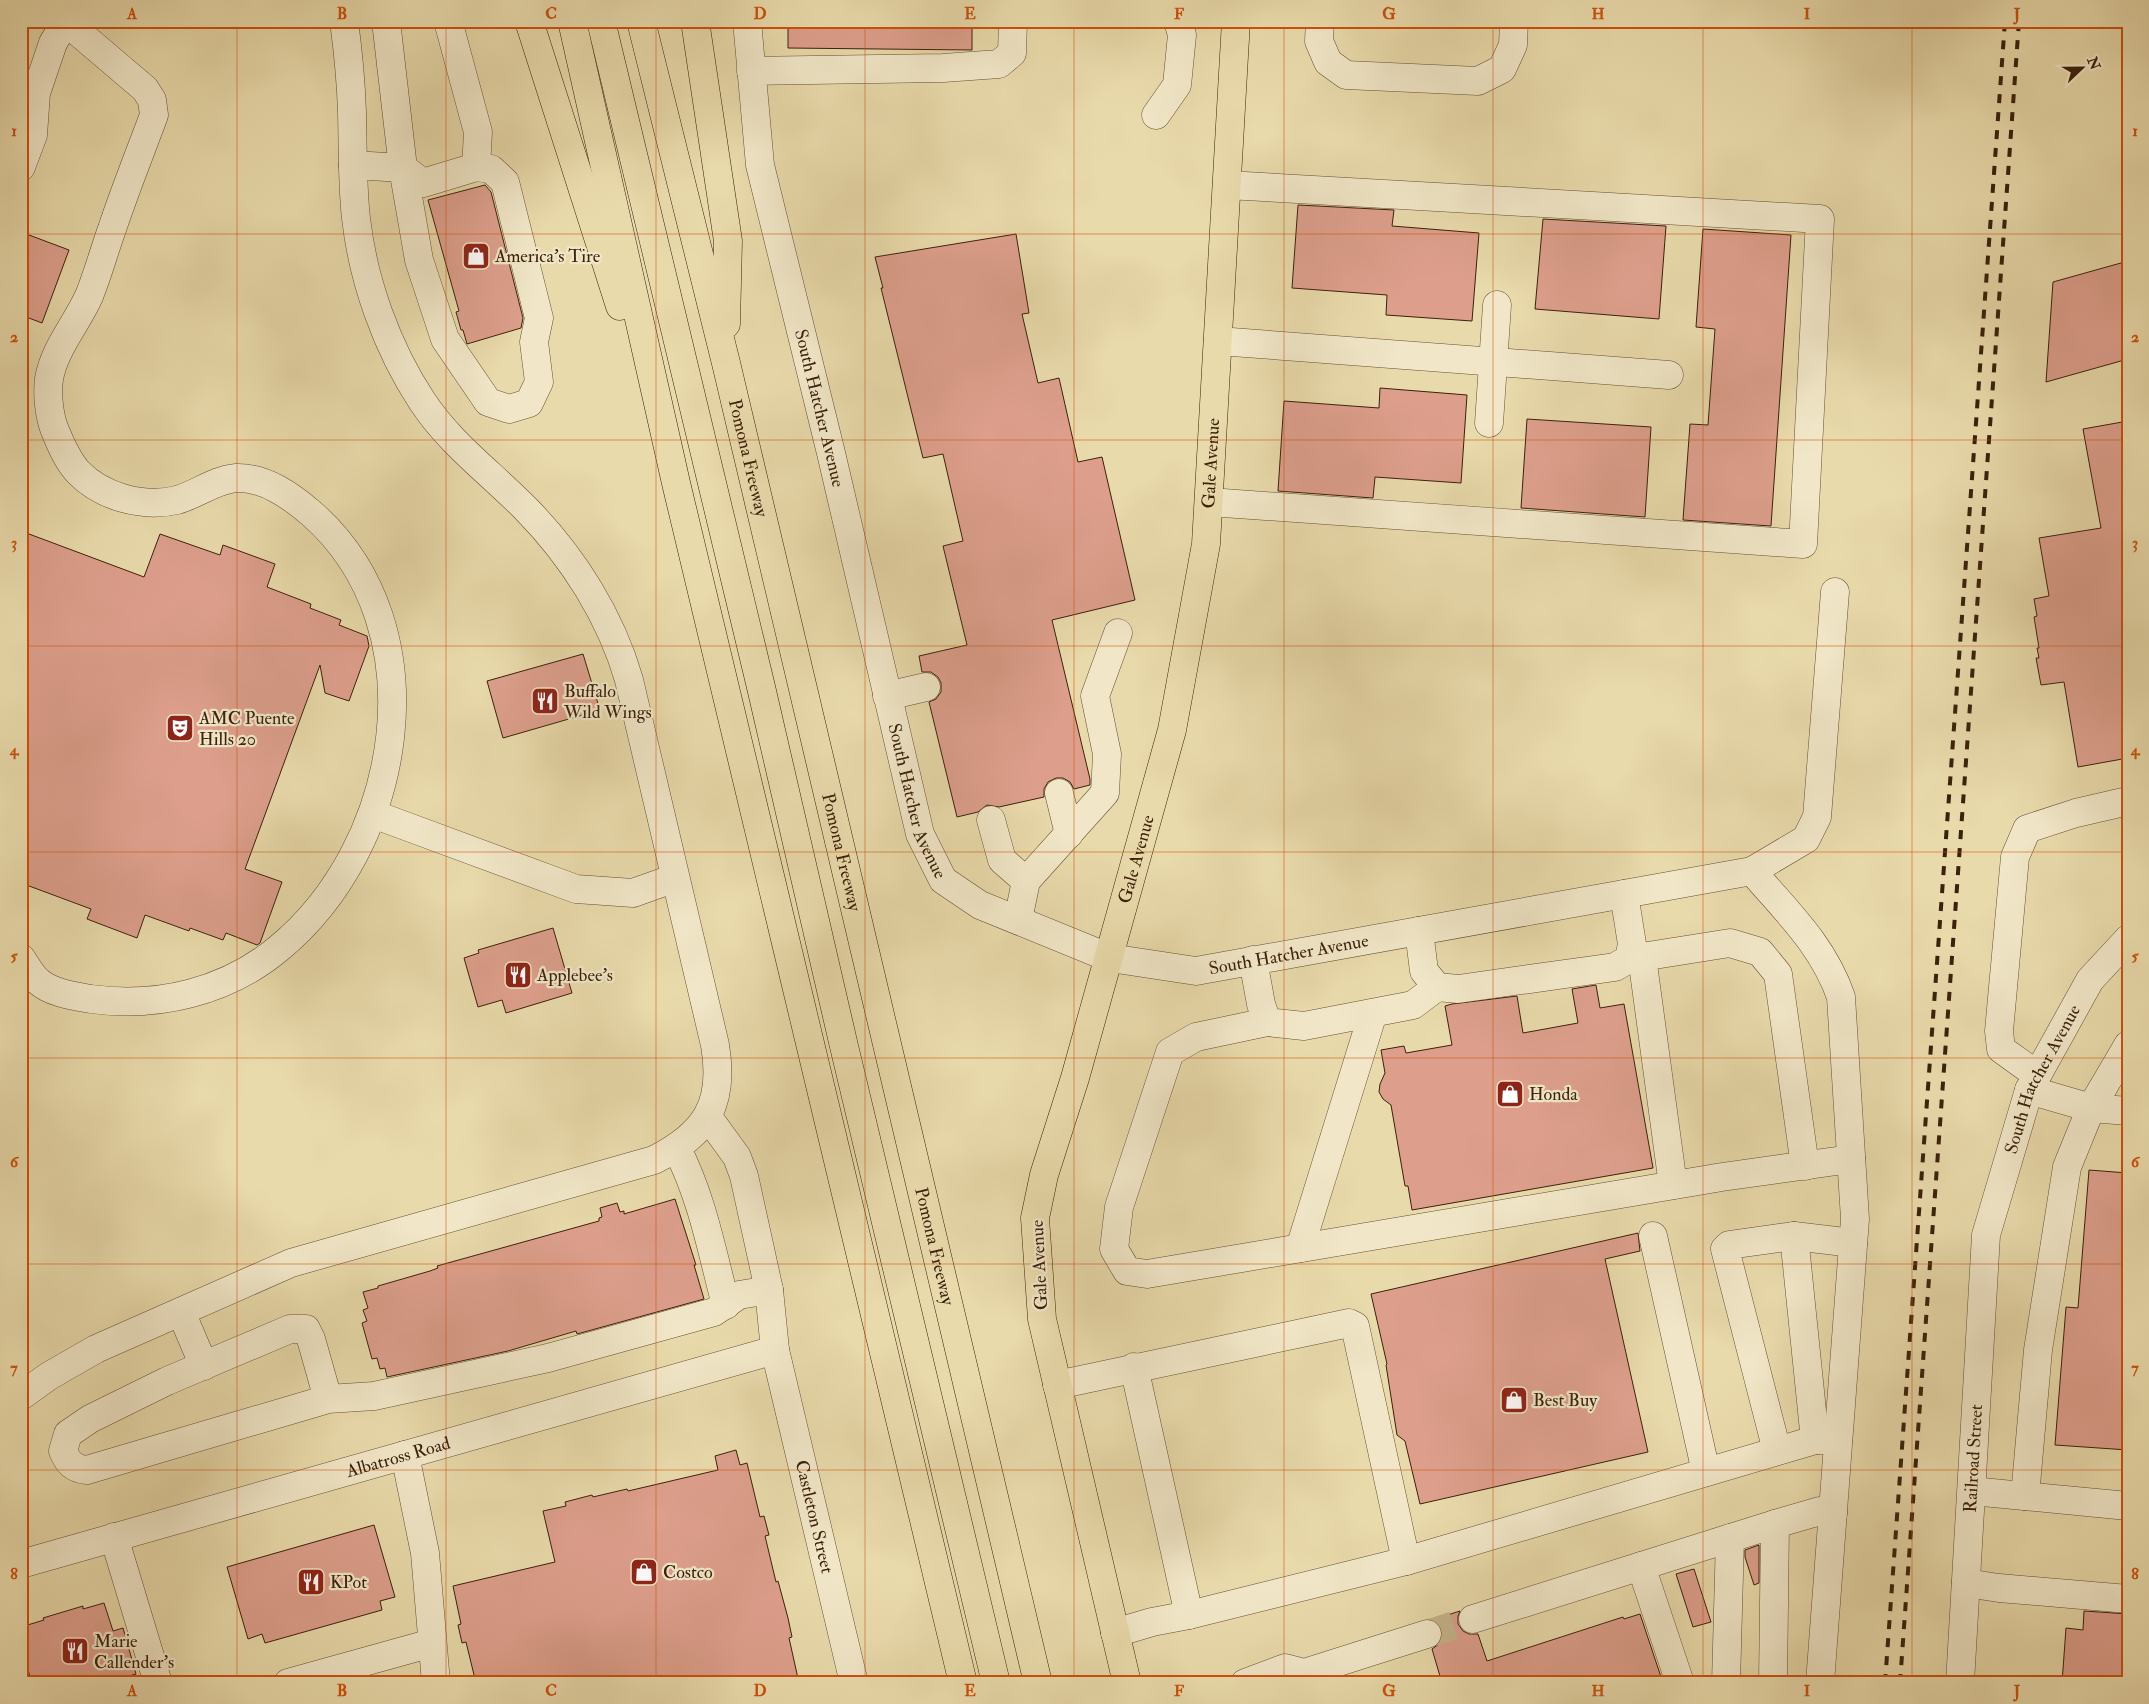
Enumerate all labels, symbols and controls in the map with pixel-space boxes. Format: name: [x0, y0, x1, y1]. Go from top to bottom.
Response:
text: A: [126, 4, 138, 24]
text: B: [337, 4, 347, 24]
text: C: [545, 4, 557, 24]
text: D: [753, 4, 767, 24]
text: E: [964, 4, 976, 24]
text: F: [1174, 4, 1184, 24]
text: G: [1382, 4, 1396, 24]
text: H: [1591, 4, 1605, 24]
text: I: [1804, 4, 1811, 24]
text: J: [2013, 4, 2021, 25]
north arrow: [2056, 42, 2106, 92]
text: N: [2083, 53, 2104, 73]
text: 1: [11, 121, 17, 141]
text: 1: [2132, 121, 2138, 141]
shop icon: America's Tire: [461, 241, 491, 271]
place label: America's Tire: [494, 245, 601, 268]
text: 2: [10, 327, 18, 347]
street label: South Hatcher Avenue: [789, 327, 850, 490]
text: 2: [2131, 327, 2139, 347]
street label: Pomona Freeway: [723, 397, 773, 520]
street label: Gale Avenue: [1197, 417, 1225, 509]
text: 3: [11, 533, 17, 553]
text: 3: [2132, 533, 2138, 553]
place label: Buffalo Wild Wings: [563, 680, 652, 724]
restaurant icon: Buffalo Wild Wings: [530, 686, 560, 716]
place label: AMC Puente Hills 20: [198, 707, 295, 751]
theatre icon: AMC Puente Hills 20: [165, 713, 195, 743]
street label: South Hatcher Avenue: [883, 721, 952, 883]
text: 4: [9, 740, 20, 760]
text: 4: [2130, 740, 2141, 760]
street label: Pomona Freeway: [816, 791, 866, 915]
street label: Gale Avenue: [1113, 812, 1160, 906]
street label: South Hatcher Avenue: [1207, 929, 1371, 980]
text: 5: [10, 946, 18, 966]
text: 5: [2131, 946, 2139, 966]
restaurant icon: Applebee's: [503, 960, 533, 990]
place label: Applebee's: [536, 964, 613, 987]
street label: South Hatcher Avenue: [2000, 1000, 2086, 1157]
shop icon: Honda: [1495, 1079, 1525, 1109]
place label: Honda: [1529, 1083, 1578, 1106]
text: 6: [10, 1152, 20, 1172]
text: 6: [2131, 1152, 2141, 1172]
street label: Pomona Freeway: [909, 1185, 960, 1309]
street label: Gale Avenue: [1026, 1219, 1053, 1311]
text: 7: [10, 1358, 18, 1378]
text: 7: [2131, 1358, 2139, 1378]
shop icon: Best Buy: [1499, 1385, 1529, 1415]
place label: Best Buy: [1533, 1389, 1598, 1412]
street label: Railroad Street: [1959, 1403, 1988, 1513]
street label: Albatross Road: [343, 1432, 453, 1483]
street label: Castleton Street: [790, 1458, 839, 1576]
shop icon: Costco: [629, 1557, 659, 1587]
place label: Costco: [663, 1561, 713, 1584]
text: 8: [10, 1564, 18, 1584]
text: 8: [2131, 1564, 2139, 1584]
restaurant icon: KPot: [296, 1567, 326, 1597]
place label: KPot: [330, 1571, 367, 1594]
place label: Marie Callender's: [94, 1630, 174, 1674]
restaurant icon: Marie Callender's: [60, 1636, 90, 1666]
text: A: [126, 1681, 138, 1701]
text: B: [337, 1681, 347, 1701]
text: C: [545, 1681, 557, 1701]
text: D: [753, 1681, 767, 1701]
text: E: [964, 1681, 976, 1701]
text: F: [1174, 1681, 1184, 1701]
text: G: [1382, 1681, 1396, 1701]
text: H: [1591, 1681, 1605, 1701]
text: I: [1804, 1681, 1811, 1701]
text: J: [2013, 1681, 2021, 1702]

